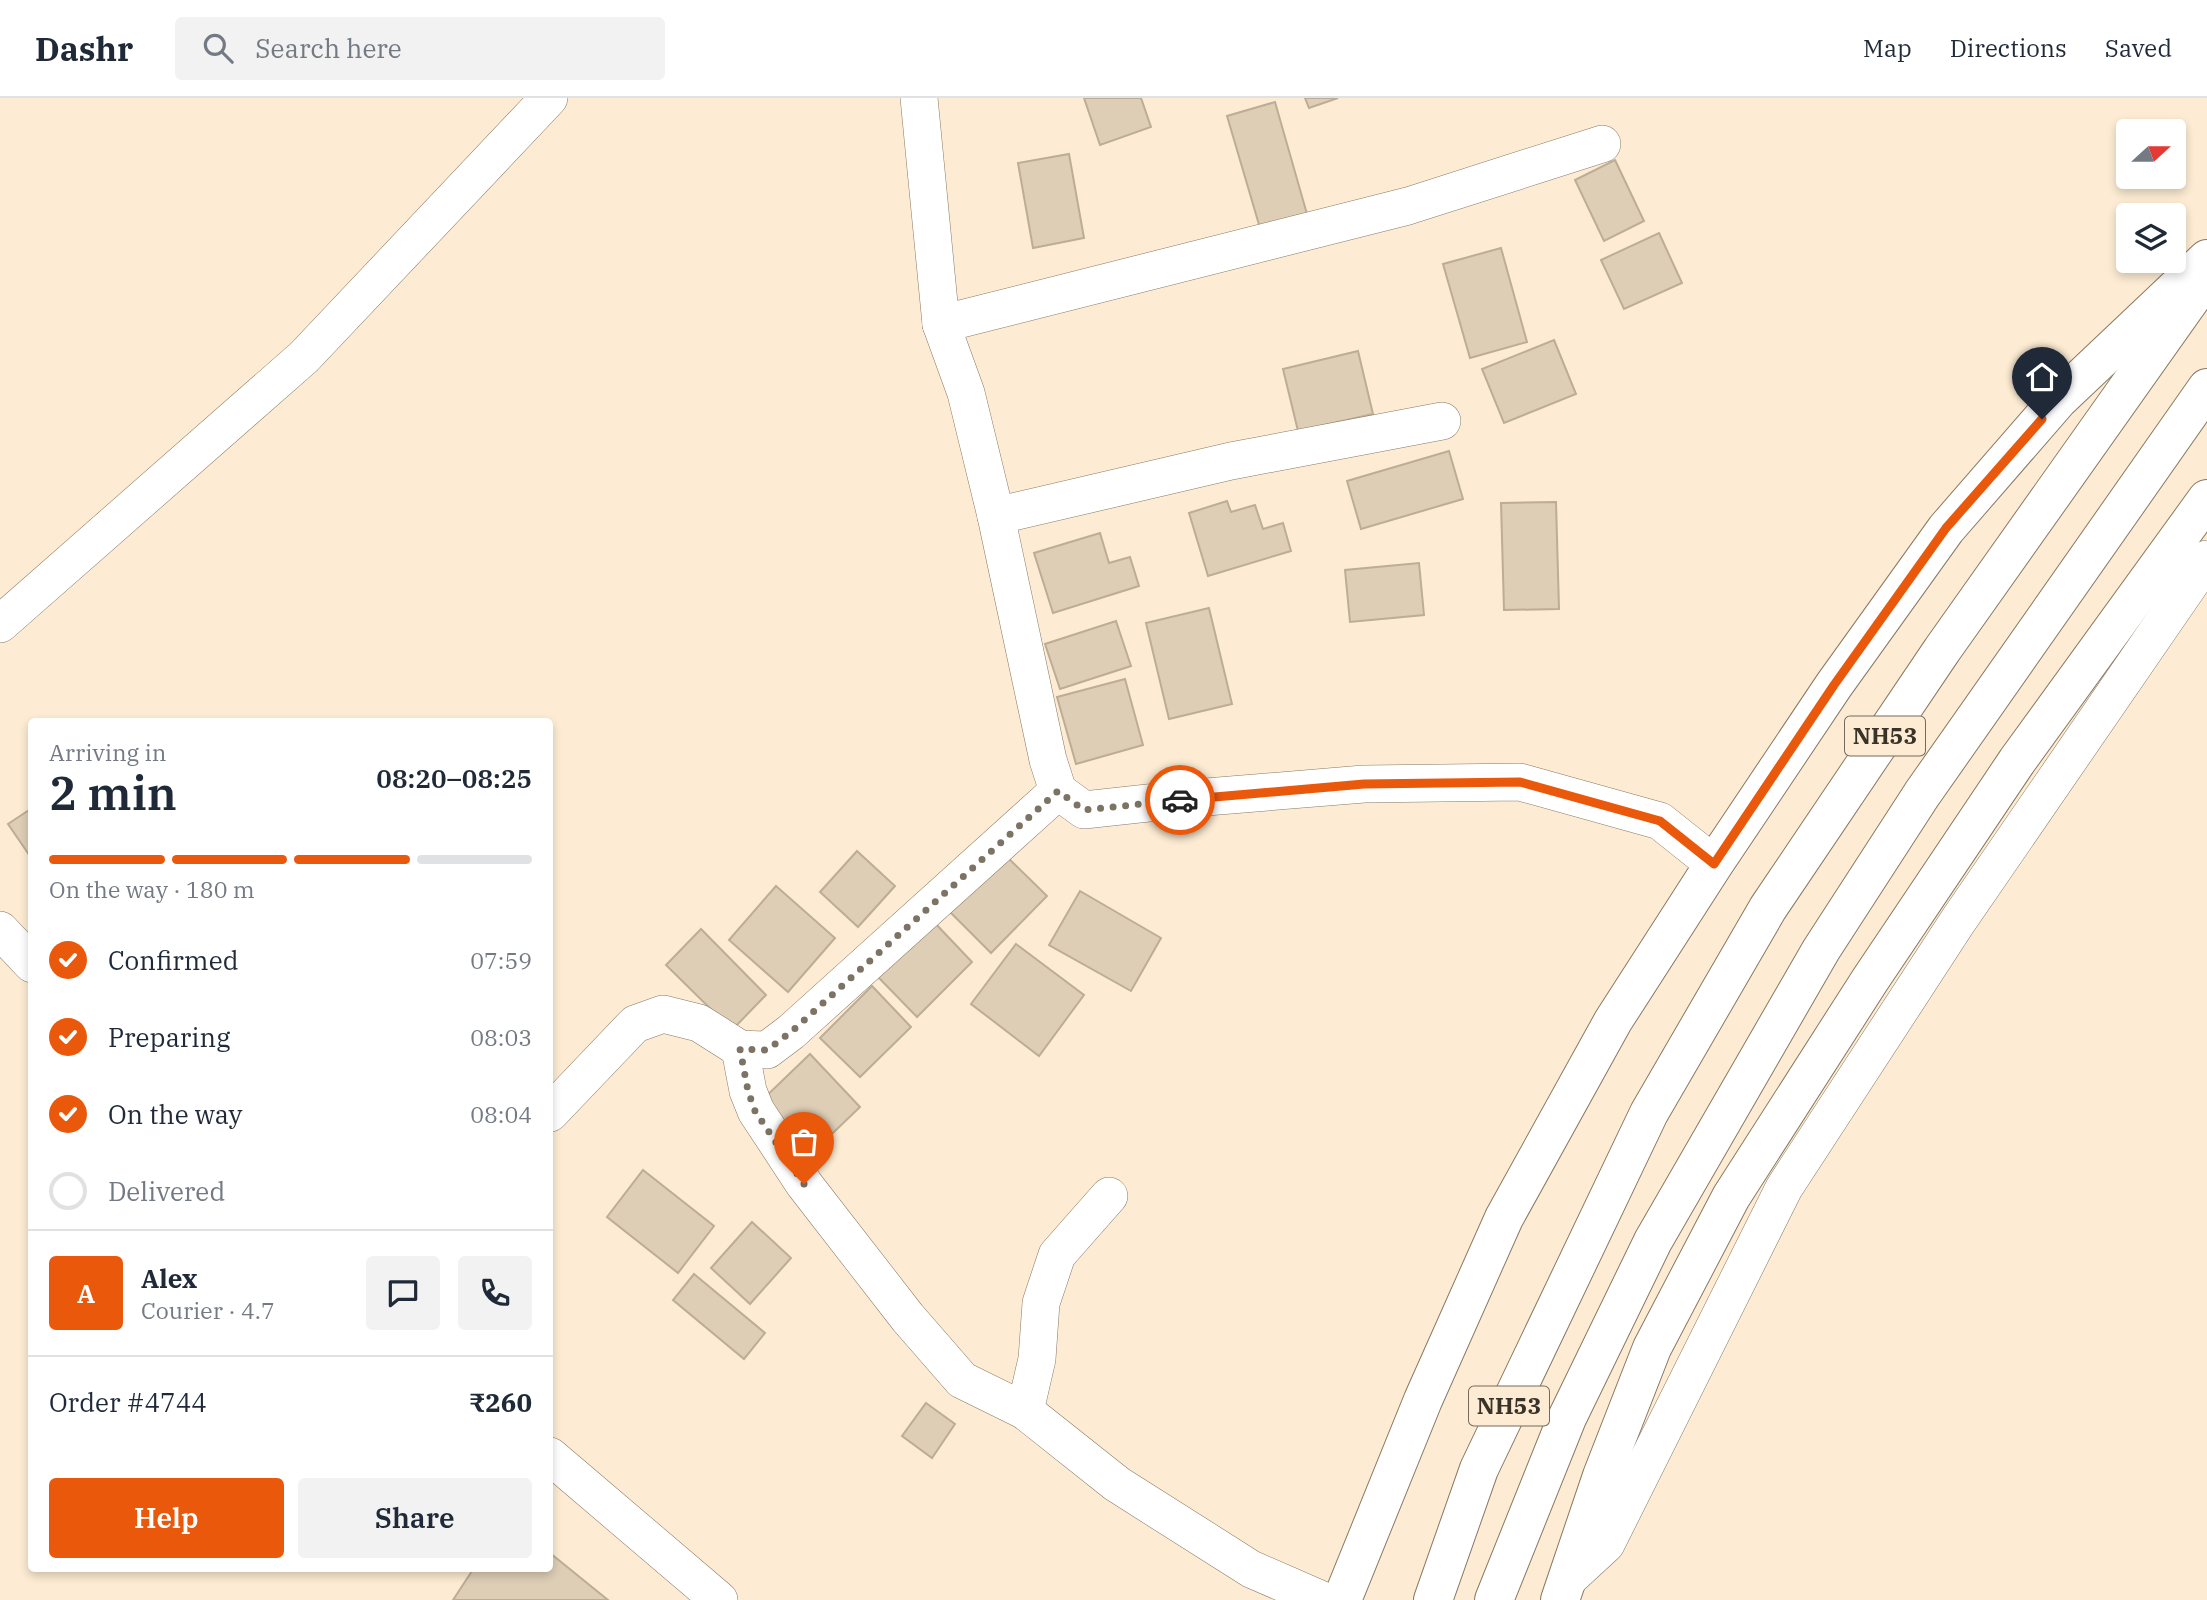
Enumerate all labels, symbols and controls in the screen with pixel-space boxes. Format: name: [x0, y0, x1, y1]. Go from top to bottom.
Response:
search box: [175, 17, 665, 80]
text: Dashr: [35, 27, 133, 70]
icon: search: [199, 29, 237, 67]
text: Search here: [255, 31, 402, 65]
text: Map: [1863, 32, 1912, 64]
text: Directions: [1950, 32, 2067, 64]
text: Saved: [2105, 32, 2172, 64]
north arrow: [2116, 119, 2186, 189]
map controls: [2116, 119, 2186, 273]
button: layers: [2116, 203, 2186, 273]
pin: [2012, 347, 2072, 419]
icon: home: [2023, 358, 2061, 396]
road number: NH53: [1845, 716, 1925, 756]
text: Arriving in: [49, 737, 166, 767]
text: 08:20–08:25: [376, 761, 532, 795]
text: 2 min: [49, 763, 177, 823]
courier: [1145, 765, 1215, 835]
icon: car: [1161, 781, 1199, 819]
text: On the way · 180 m: [49, 874, 255, 904]
icon: check: [49, 941, 87, 979]
text: Confirmed: [108, 943, 239, 977]
text: 07:59: [470, 945, 532, 975]
icon: check: [49, 1018, 87, 1056]
text: Preparing: [108, 1020, 230, 1054]
text: 08:03: [470, 1022, 532, 1052]
icon: check: [49, 1095, 87, 1133]
text: On the way: [108, 1097, 242, 1131]
text: 08:04: [470, 1099, 532, 1129]
pin: [774, 1112, 834, 1184]
icon: bag: [785, 1123, 823, 1161]
text: Delivered: [108, 1174, 225, 1208]
button: chat: [366, 1256, 440, 1330]
button: phone: [458, 1256, 532, 1330]
text: Alex: [141, 1261, 197, 1295]
text: A: [77, 1276, 95, 1310]
text: Courier · 4.7: [141, 1295, 275, 1325]
text: Order #4744: [49, 1385, 207, 1419]
text: ₹260: [469, 1385, 532, 1419]
road number: NH53: [1469, 1386, 1549, 1426]
button: Help: [49, 1478, 284, 1558]
button: Share: [298, 1478, 532, 1558]

